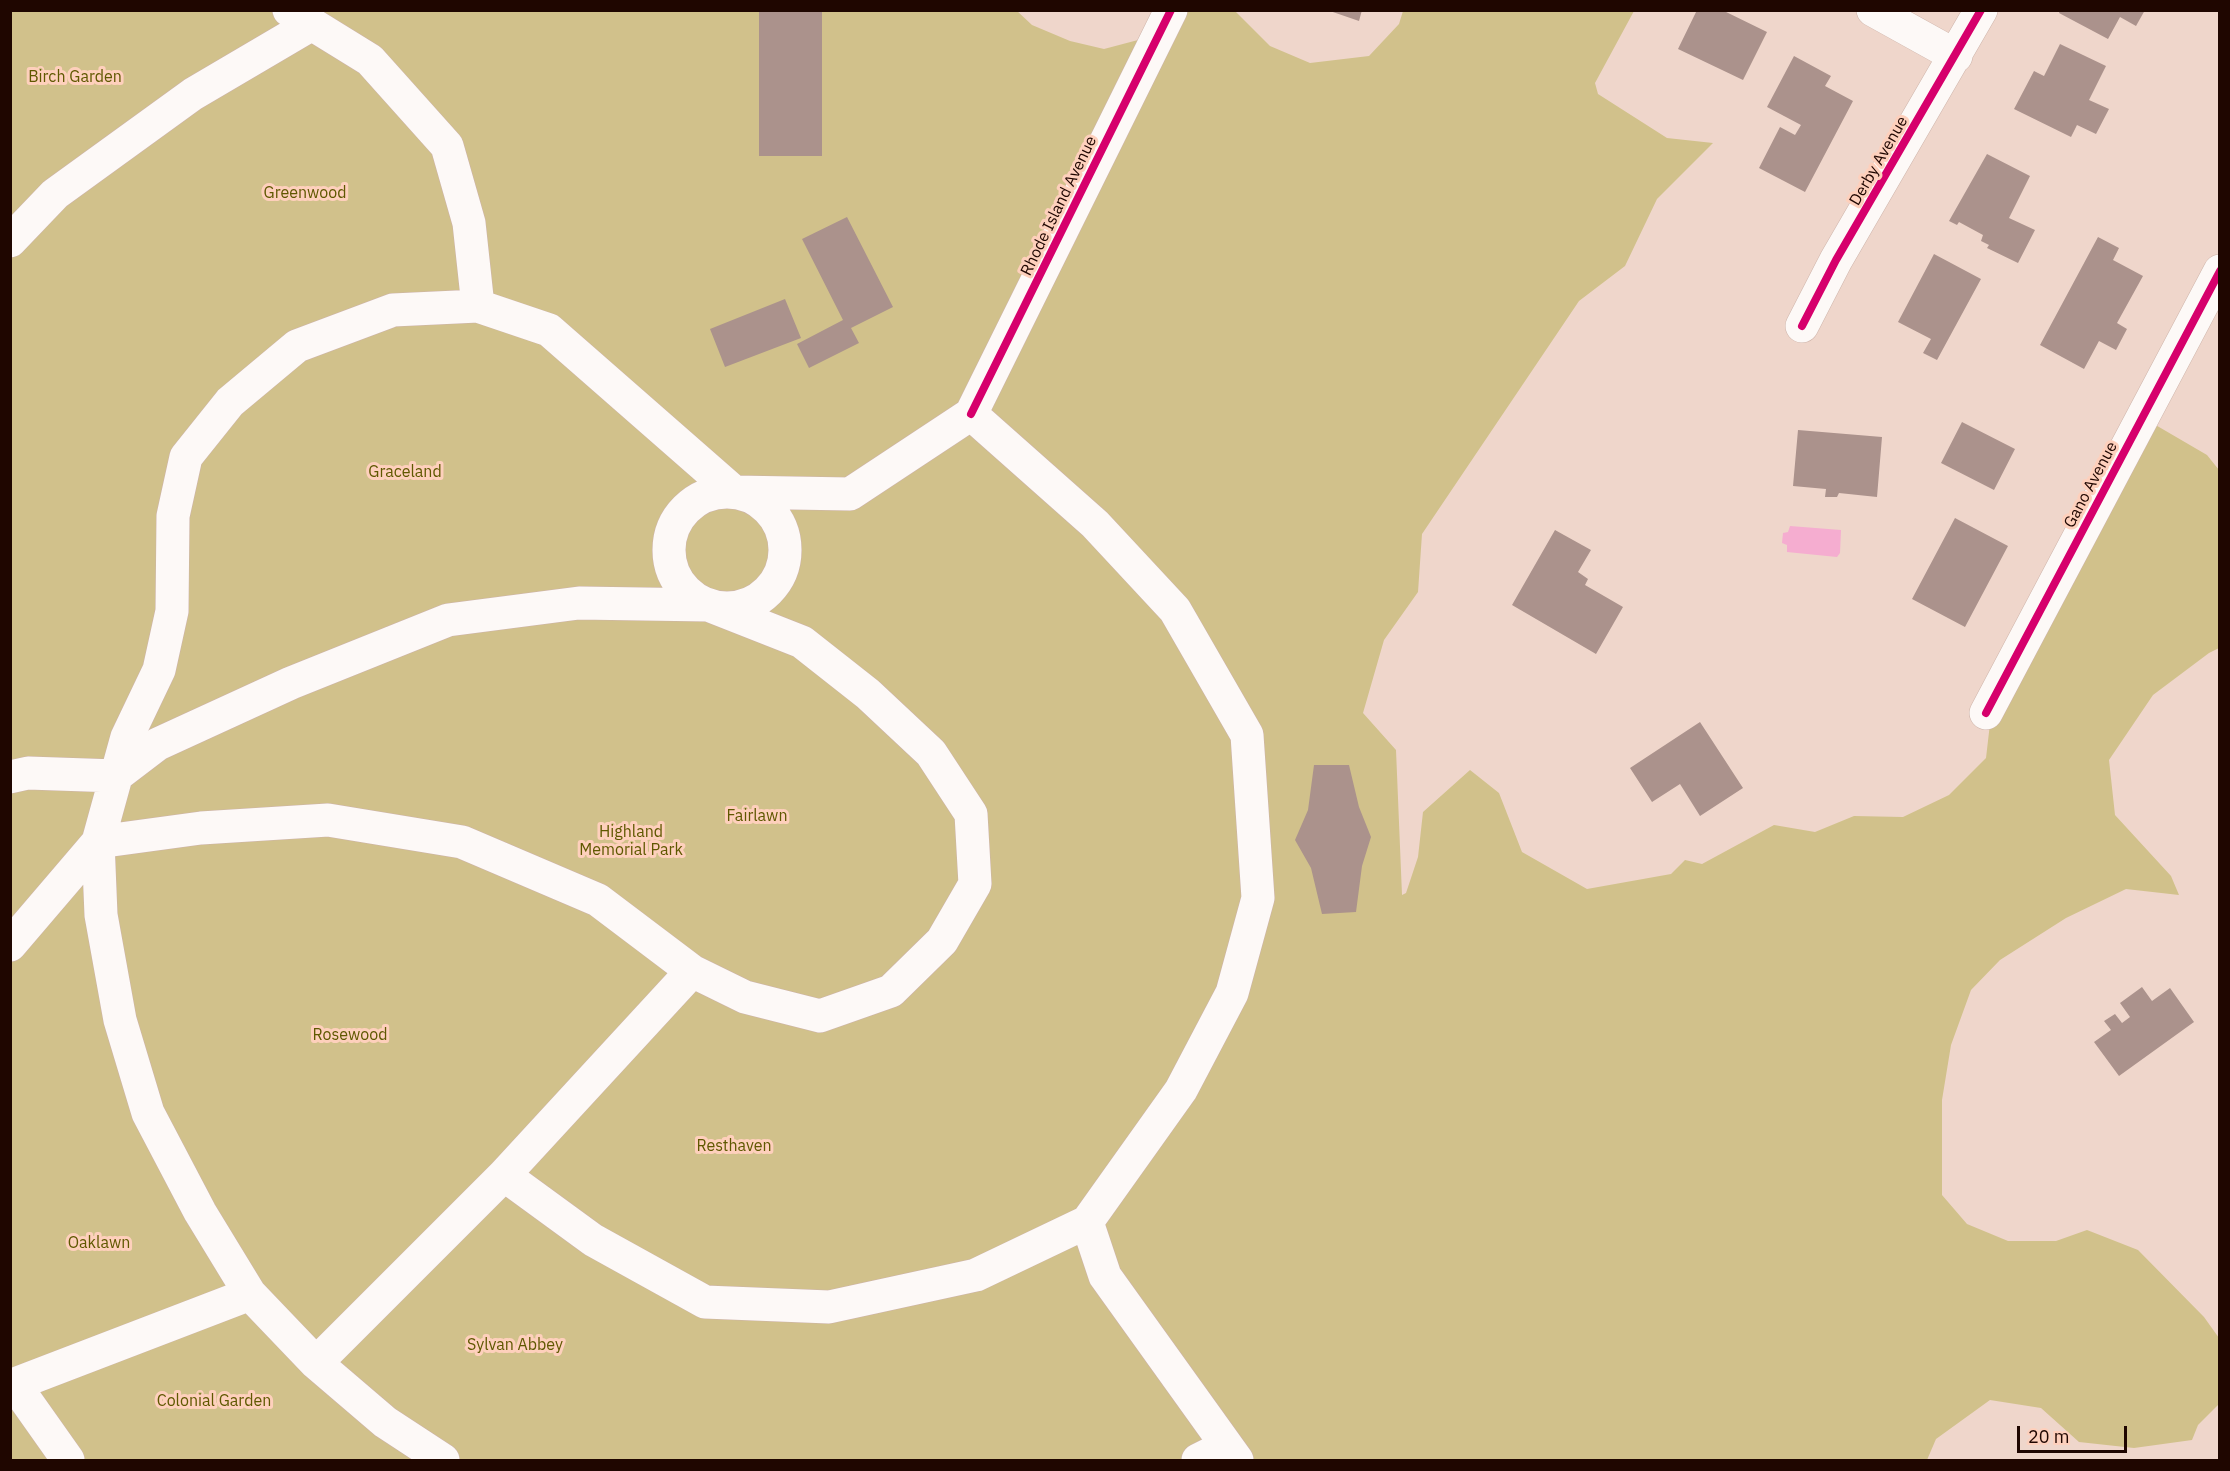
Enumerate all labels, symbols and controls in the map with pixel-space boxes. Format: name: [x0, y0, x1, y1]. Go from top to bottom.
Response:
park label: Birch Garden: [28, 67, 122, 87]
street label: Derby Avenue: [1846, 113, 1912, 209]
street label: Rhode Island Avenue: [1017, 133, 1101, 279]
park label: Greenwood: [264, 183, 346, 203]
street label: Gano Avenue: [2060, 439, 2122, 531]
park label: Graceland: [368, 462, 442, 482]
park label: Fairlawn: [727, 806, 787, 826]
park label: Highland Memorial Park: [579, 822, 683, 860]
park label: Rosewood: [313, 1025, 387, 1045]
park label: Resthaven: [696, 1136, 772, 1156]
park label: Oaklawn: [68, 1233, 130, 1253]
park label: Sylvan Abbey: [467, 1335, 563, 1355]
park label: Colonial Garden: [157, 1391, 271, 1411]
scale bar: [2020, 1414, 2130, 1452]
text: 20 m: [2028, 1425, 2070, 1448]

